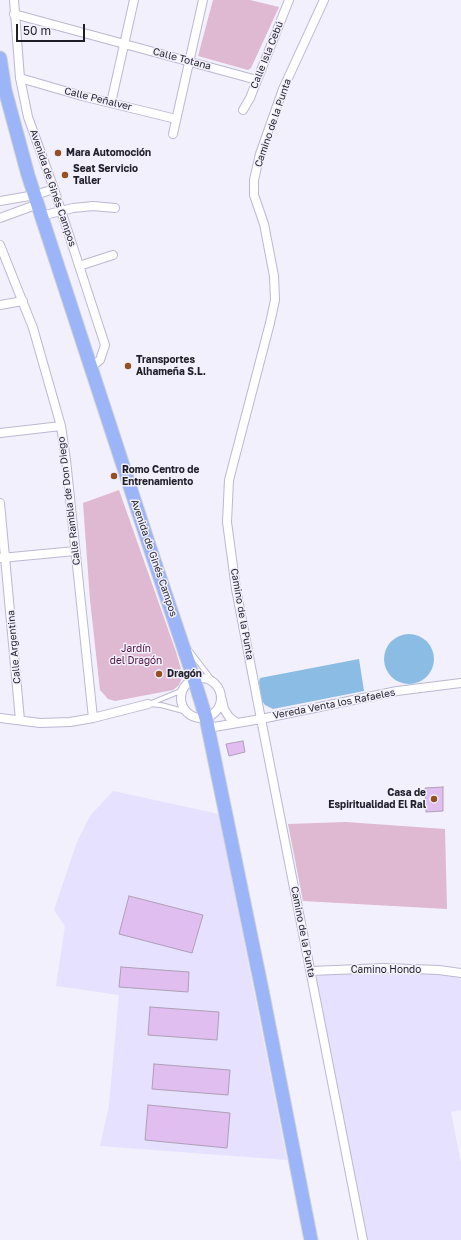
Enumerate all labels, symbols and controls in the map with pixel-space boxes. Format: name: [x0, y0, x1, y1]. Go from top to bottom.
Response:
scale bar: [18, 16, 87, 42]
street label: Calle Isla Cebú: [248, 20, 286, 90]
text: 50 m: [23, 23, 51, 38]
street label: Calle Totana: [152, 45, 212, 73]
street label: Camino de la Punta: [252, 77, 294, 169]
street label: Calle Peñalver: [63, 85, 133, 113]
street label: Avenida de Ginés Campos: [27, 128, 79, 248]
place label: Mara Automoción: [66, 147, 151, 159]
marker: Mara Automoción: [53, 148, 63, 158]
place label: Seat Servicio Taller: [73, 163, 138, 186]
marker: Seat Servicio Taller: [60, 170, 70, 180]
place label: Transportes Alhameña S.L.: [136, 354, 206, 378]
marker: Transportes Alhameña S.L.: [123, 361, 133, 371]
street label: Calle Rambla de Don Diego: [55, 436, 83, 566]
place label: Romo Centro de Entrenamiento: [122, 464, 199, 488]
marker: Romo Centro de Entrenamiento: [109, 471, 119, 481]
street label: Avenida de Ginés Campos: [128, 498, 180, 618]
street label: Camino de la Punta: [228, 567, 256, 661]
street label: Calle Argentina: [5, 610, 23, 684]
park label: Jardín del Dragón: [110, 643, 162, 666]
place label: Dragón: [167, 668, 202, 680]
marker: Dragón: [154, 669, 164, 679]
street label: Vereda Venta los Rafaeles: [272, 686, 396, 722]
place label: Casa de Espiritualidad El Ral: [328, 787, 426, 810]
marker: Casa de Espiritualidad El Ral: [429, 794, 439, 804]
street label: Camino de la Punta: [288, 885, 318, 979]
street label: Camino Hondo: [351, 964, 421, 976]

